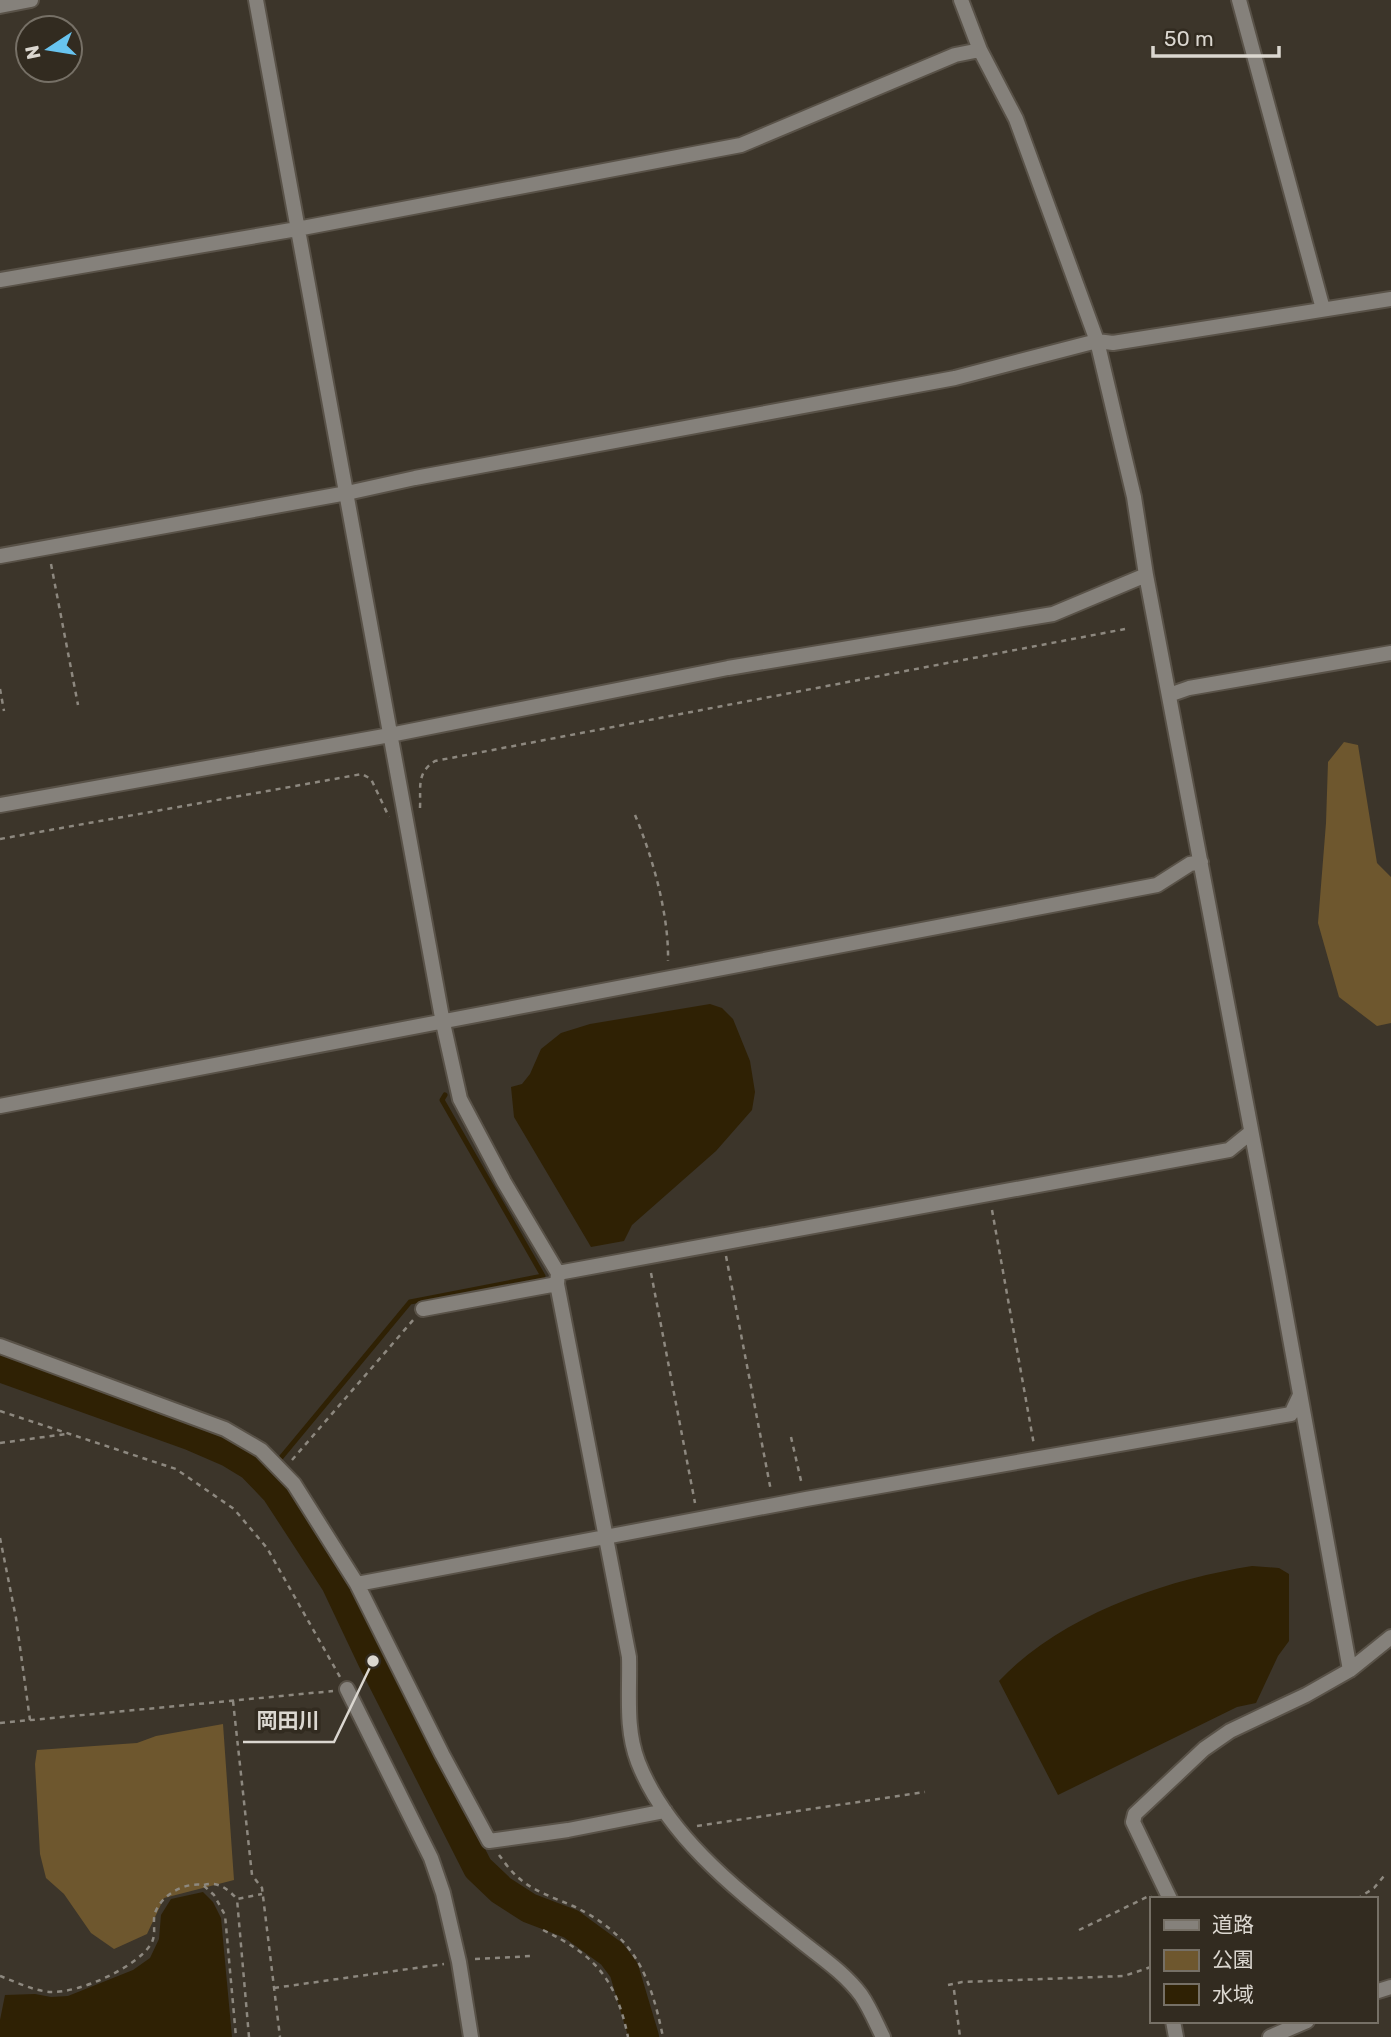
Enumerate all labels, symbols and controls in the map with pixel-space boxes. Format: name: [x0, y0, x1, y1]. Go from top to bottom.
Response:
north arrow: [14, 14, 84, 84]
scale bar: [1153, 14, 1279, 58]
text: 50 m: [1164, 26, 1214, 51]
text: N: [20, 43, 46, 62]
callout: 岡田川: [243, 1700, 334, 1742]
text: 岡田川: [257, 1708, 320, 1733]
legend: [1150, 1897, 1377, 2023]
text: 道路: [1212, 1912, 1254, 1937]
text: 公園: [1212, 1947, 1254, 1972]
text: 水域: [1212, 1982, 1254, 2007]

